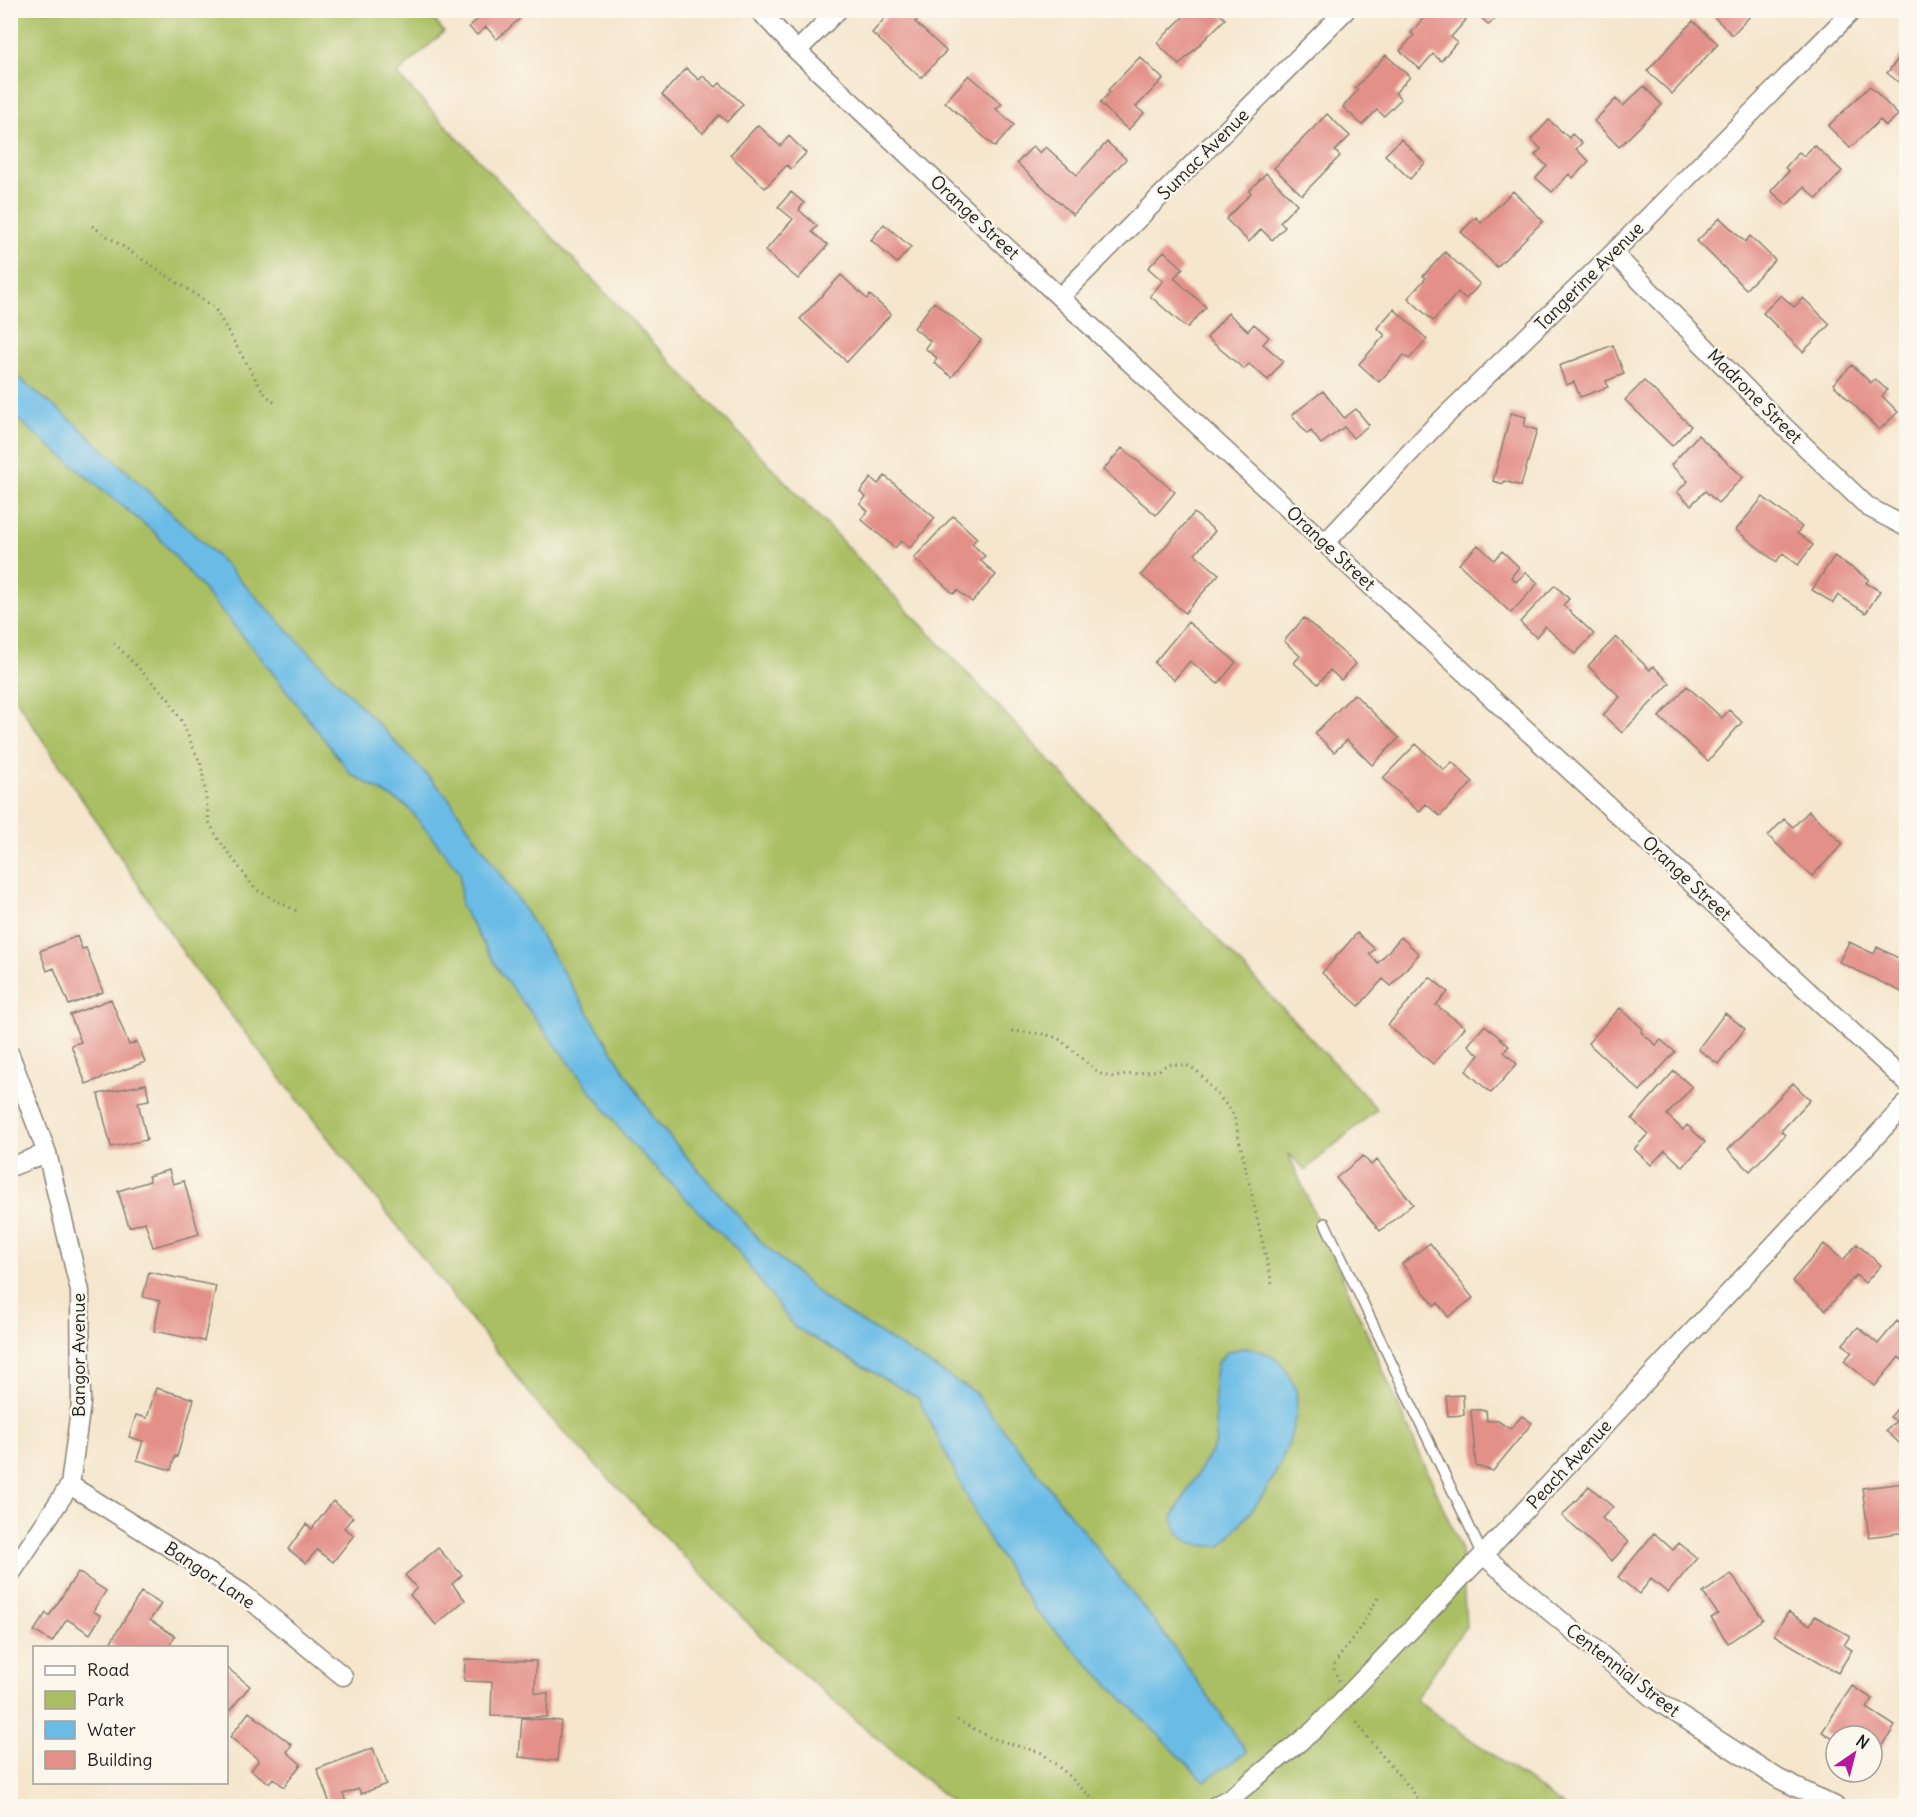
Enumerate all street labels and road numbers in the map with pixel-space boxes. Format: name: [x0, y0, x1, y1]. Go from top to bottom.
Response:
street label: Sumac Avenue: [1152, 103, 1254, 205]
street label: Orange Street: [926, 170, 1024, 264]
street label: Tangerine Avenue: [1530, 217, 1648, 335]
street label: Madrone Street: [1703, 344, 1807, 448]
street label: Orange Street: [1282, 501, 1380, 595]
street label: Orange Street: [1638, 831, 1736, 925]
street label: Bangor Avenue: [67, 1293, 90, 1417]
street label: Peach Avenue: [1522, 1414, 1616, 1514]
street label: Bangor Lane: [160, 1536, 260, 1614]
street label: Centennial Street: [1561, 1618, 1685, 1722]

